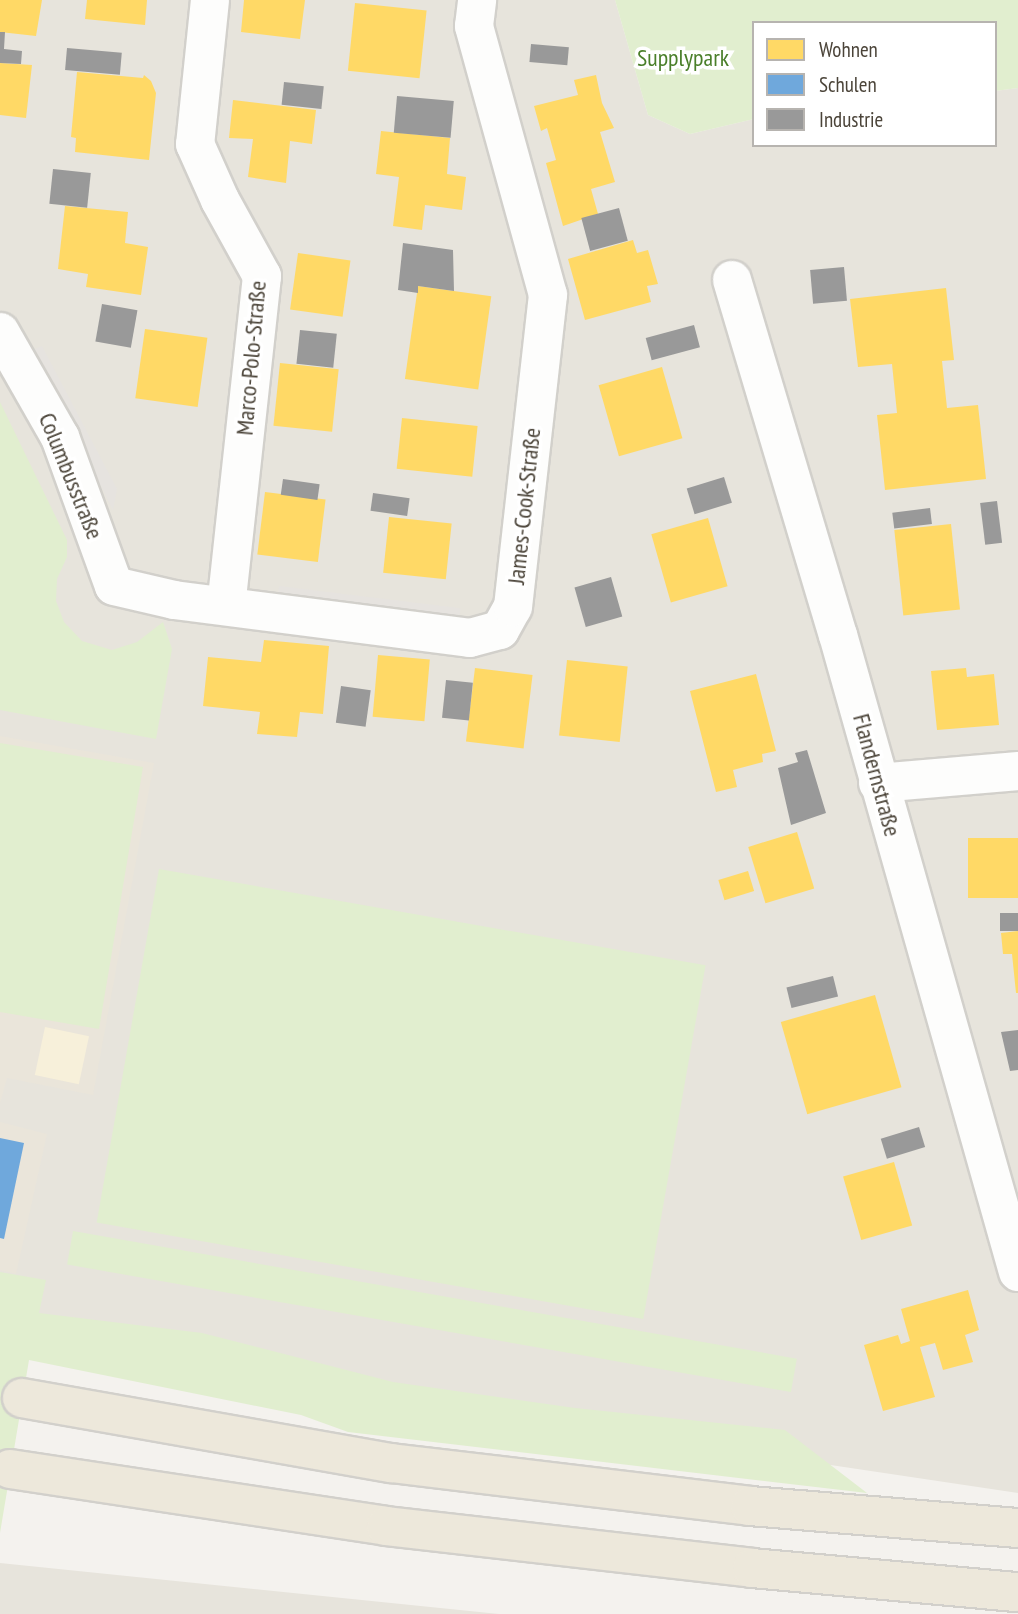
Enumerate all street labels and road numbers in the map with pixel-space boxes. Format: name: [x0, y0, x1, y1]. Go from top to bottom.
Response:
street label: Marco-Polo-Straße: [230, 280, 272, 436]
street label: Columbusstraße: [33, 409, 109, 543]
street label: James-Cook-Straße: [501, 426, 547, 586]
street label: Flandernstraße: [847, 711, 907, 839]

